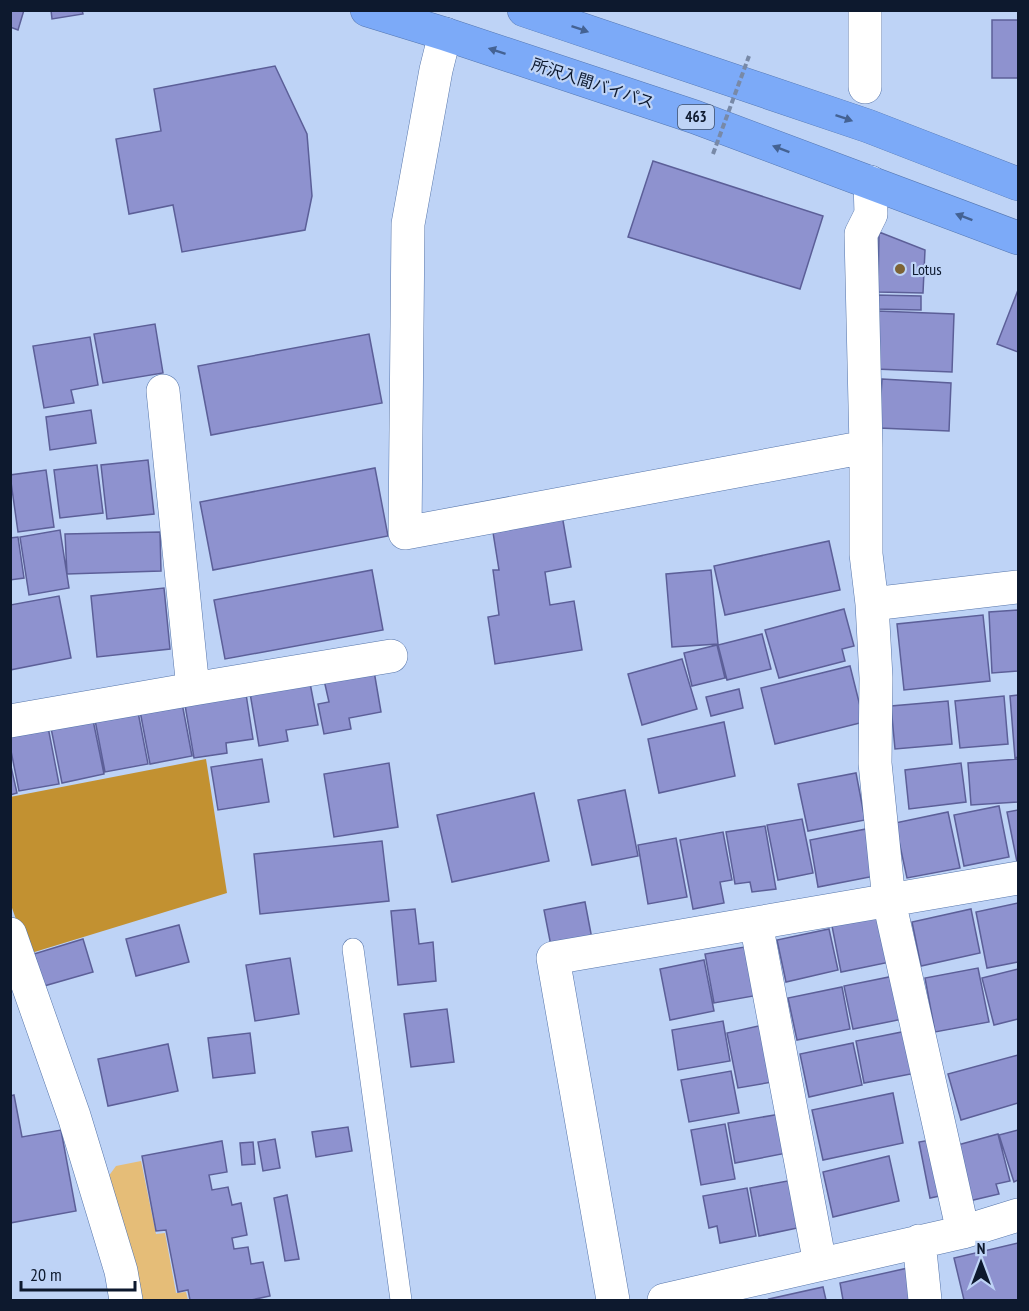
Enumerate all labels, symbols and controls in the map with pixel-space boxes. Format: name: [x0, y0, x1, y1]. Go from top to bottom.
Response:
one-way arrow: [571, 25, 589, 34]
one-way arrow: [488, 46, 506, 56]
street label: 所沢入間バイパス: [529, 54, 657, 112]
road number: 463: [678, 105, 714, 129]
one-way arrow: [835, 114, 853, 123]
one-way arrow: [772, 144, 790, 153]
one-way arrow: [955, 212, 973, 222]
place label: Lotus: [912, 259, 942, 279]
marker: Lotus: [893, 262, 907, 276]
north arrow: [951, 1233, 1011, 1293]
text: N: [977, 1238, 985, 1258]
scale bar: [21, 1254, 135, 1292]
text: 20 m: [30, 1263, 62, 1286]

